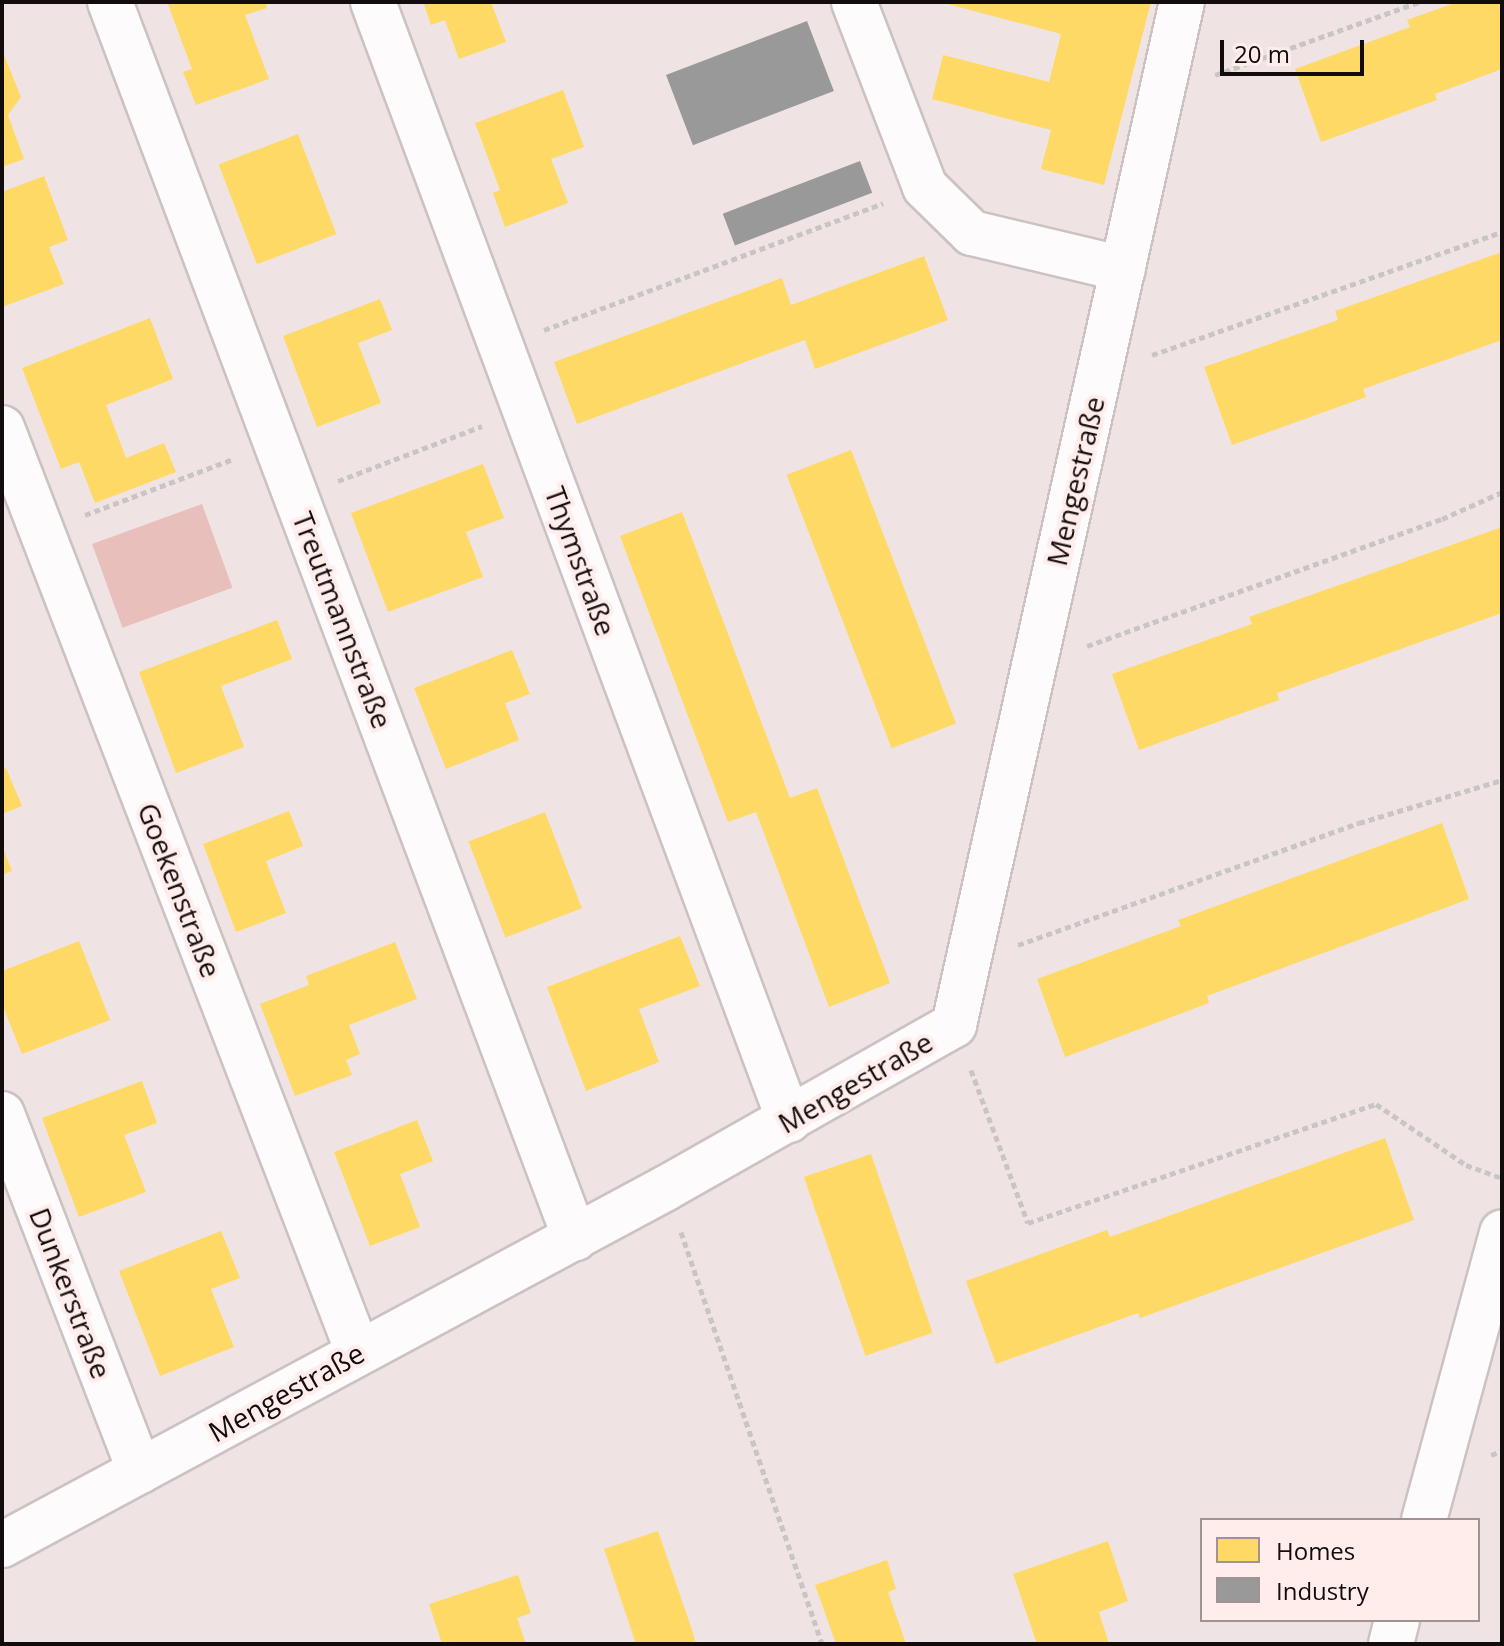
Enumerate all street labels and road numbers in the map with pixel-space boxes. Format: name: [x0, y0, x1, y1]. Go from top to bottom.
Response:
street label: Mengestraße: [1039, 393, 1111, 569]
street label: Thymstraße: [539, 482, 623, 640]
street label: Treutmannstraße: [286, 507, 400, 733]
street label: Goekenstraße: [131, 798, 229, 982]
street label: Mengestraße: [772, 1024, 938, 1140]
street label: Dunkerstraße: [23, 1203, 119, 1383]
street label: Mengestraße: [202, 1335, 370, 1449]

